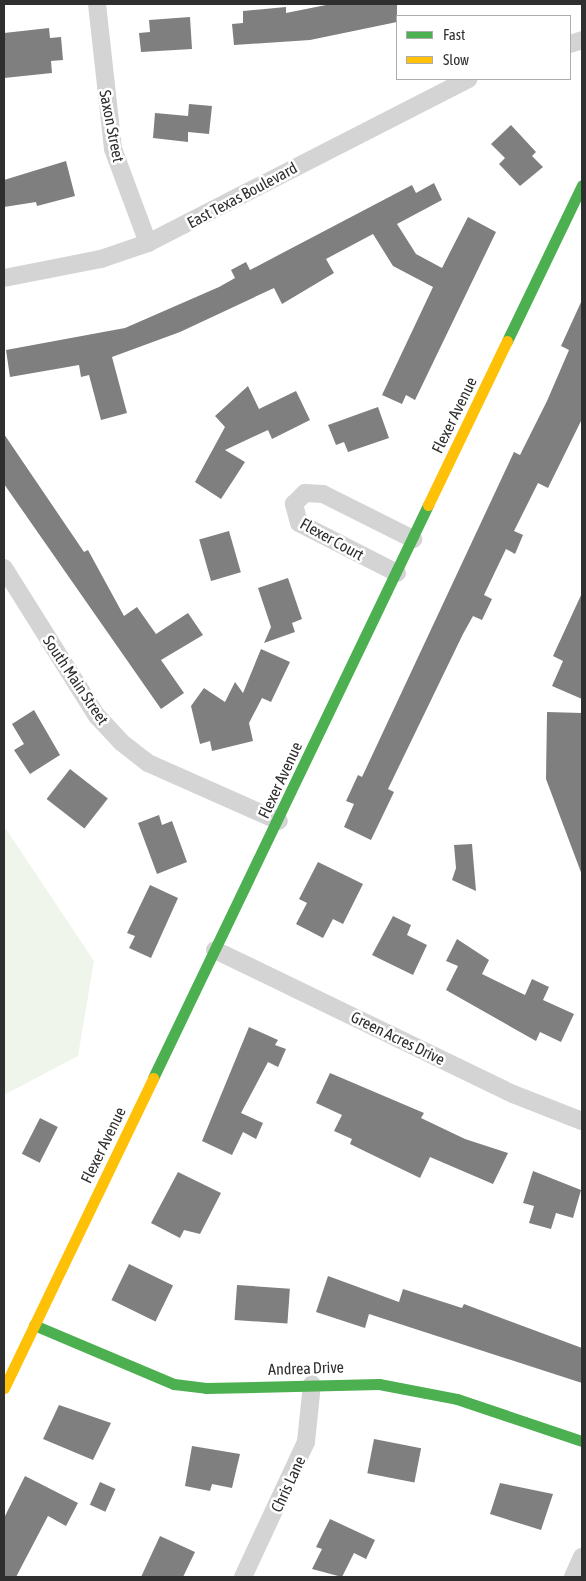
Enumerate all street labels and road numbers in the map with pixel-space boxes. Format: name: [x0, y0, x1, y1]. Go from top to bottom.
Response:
street label: Saxon Street: [96, 88, 128, 164]
street label: East Texas Boulevard: [184, 158, 300, 232]
street label: Flexer Avenue: [427, 374, 481, 456]
street label: Flexer Court: [297, 514, 367, 564]
street label: South Main Street: [39, 632, 113, 728]
street label: Flexer Avenue: [254, 739, 306, 821]
street label: Green Acres Drive: [348, 1007, 448, 1069]
street label: Flexer Avenue: [76, 1104, 130, 1186]
street label: Andrea Drive: [268, 1357, 344, 1379]
street label: Chris Lane: [267, 1453, 309, 1515]

